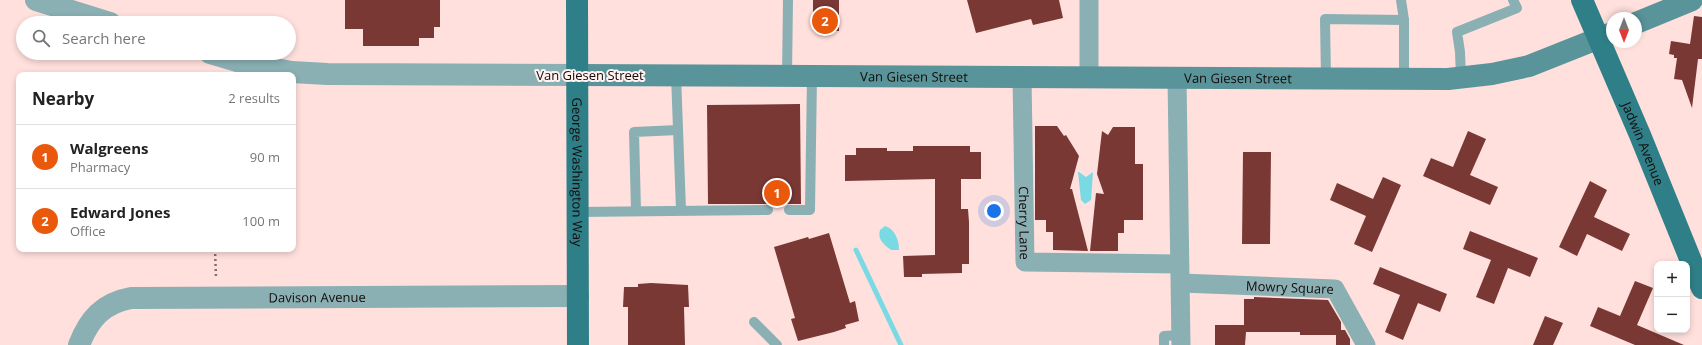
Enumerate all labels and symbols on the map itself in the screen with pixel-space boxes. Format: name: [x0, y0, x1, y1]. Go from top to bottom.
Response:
pin: 2: [812, 6, 838, 36]
north arrow: [1606, 12, 1642, 48]
street label: Van Giesen Street: [536, 66, 644, 84]
street label: Van Giesen Street: [860, 67, 968, 86]
street label: Van Giesen Street: [1184, 69, 1292, 87]
street label: George Washington Way: [568, 97, 587, 247]
street label: Jadwin Avenue: [1617, 97, 1668, 188]
pin: 1: [764, 178, 790, 208]
street label: Cherry Lane: [1015, 186, 1034, 260]
your location: [984, 201, 1004, 221]
street label: Mowry Square: [1246, 277, 1334, 298]
street label: Davison Avenue: [268, 288, 366, 306]

